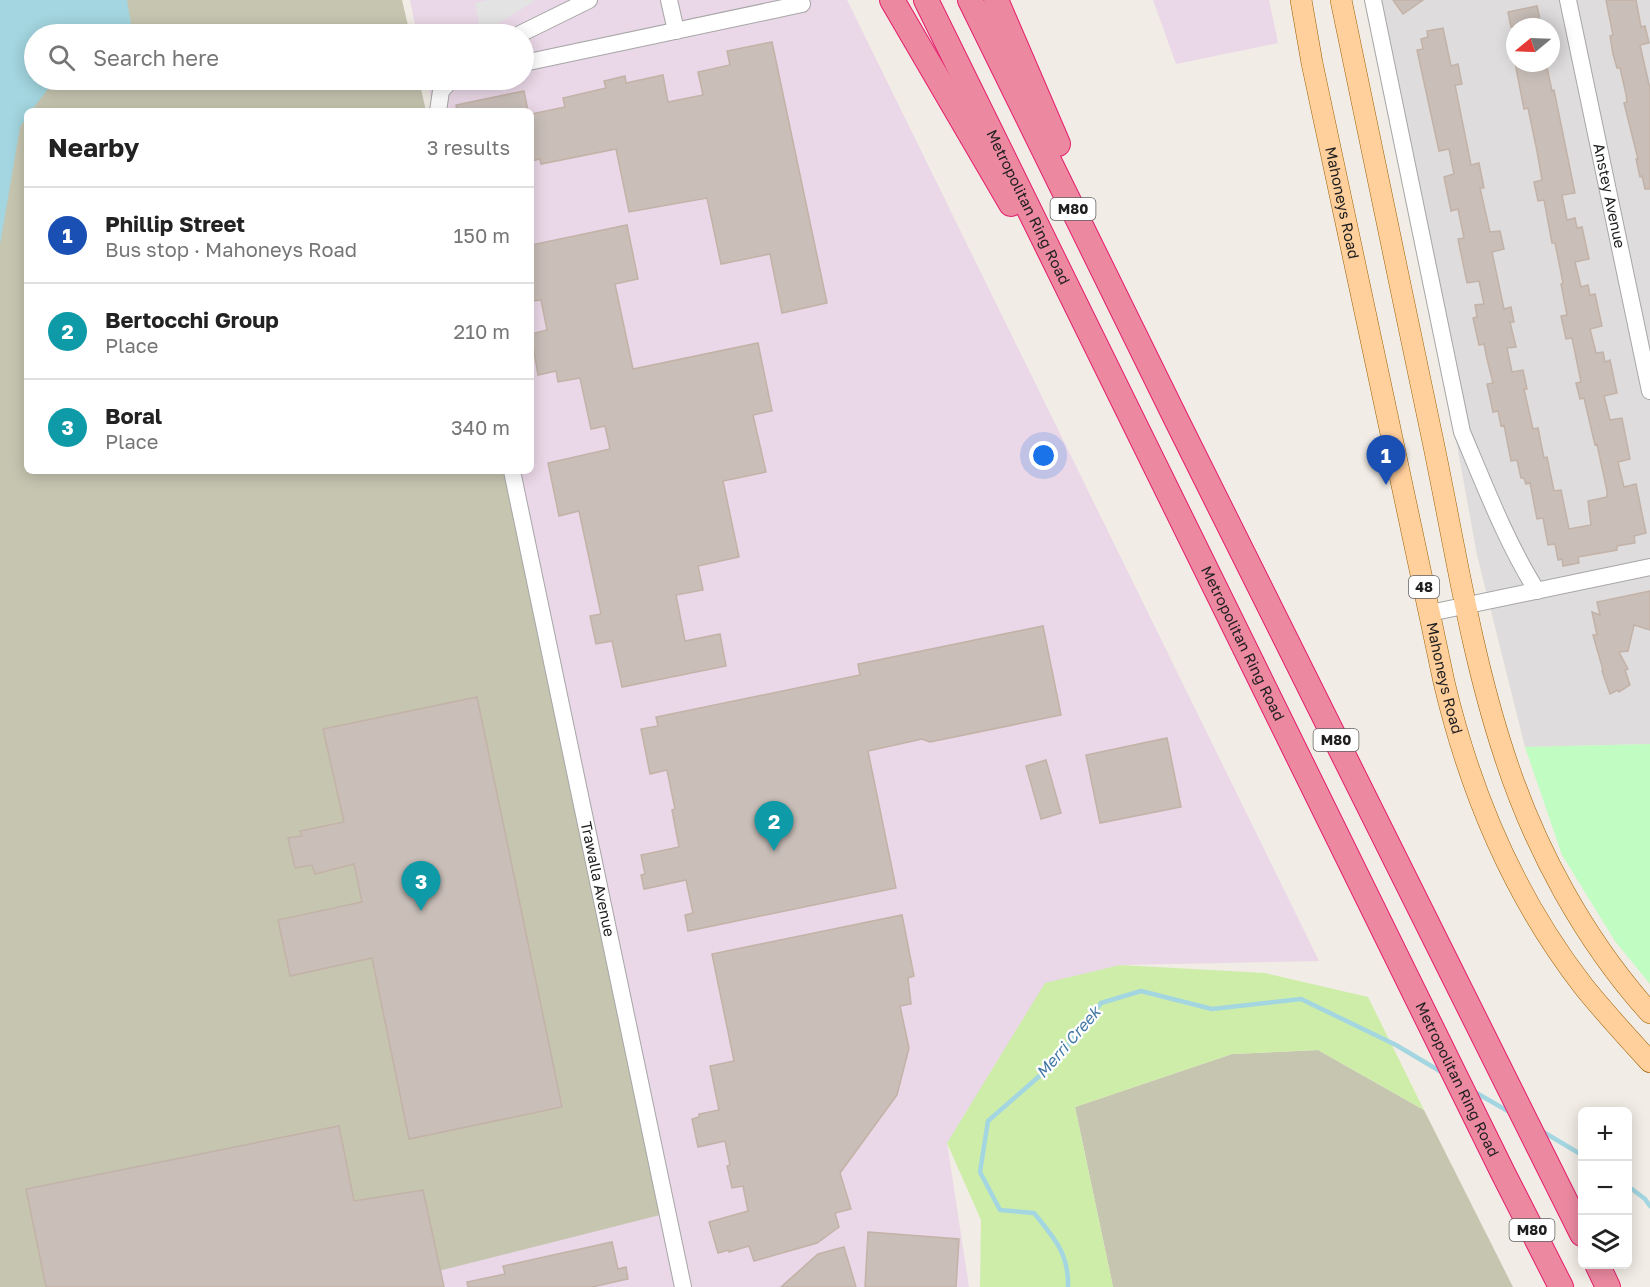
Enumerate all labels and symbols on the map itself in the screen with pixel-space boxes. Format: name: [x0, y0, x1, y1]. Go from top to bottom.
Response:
north arrow: [1506, 18, 1560, 72]
street label: Metropolitan Ring Road: [983, 127, 1074, 287]
street label: Anstey Avenue: [1590, 141, 1630, 250]
street label: Mahoneys Road: [1322, 145, 1364, 260]
road number: M80: [1050, 198, 1096, 220]
pin: 1: [1366, 436, 1406, 485]
your location: [1029, 441, 1058, 470]
street label: Metropolitan Ring Road: [1198, 563, 1289, 723]
road number: 48: [1409, 576, 1439, 598]
street label: Mahoneys Road: [1423, 620, 1467, 736]
road number: M80: [1314, 729, 1358, 751]
pin: 2: [754, 802, 794, 851]
street label: Trawalla Avenue: [578, 820, 619, 938]
pin: 3: [402, 862, 440, 911]
street label: Metropolitan Ring Road: [1412, 999, 1504, 1159]
water label: Merri Creek: [1031, 1001, 1106, 1082]
road number: M80: [1510, 1219, 1555, 1241]

